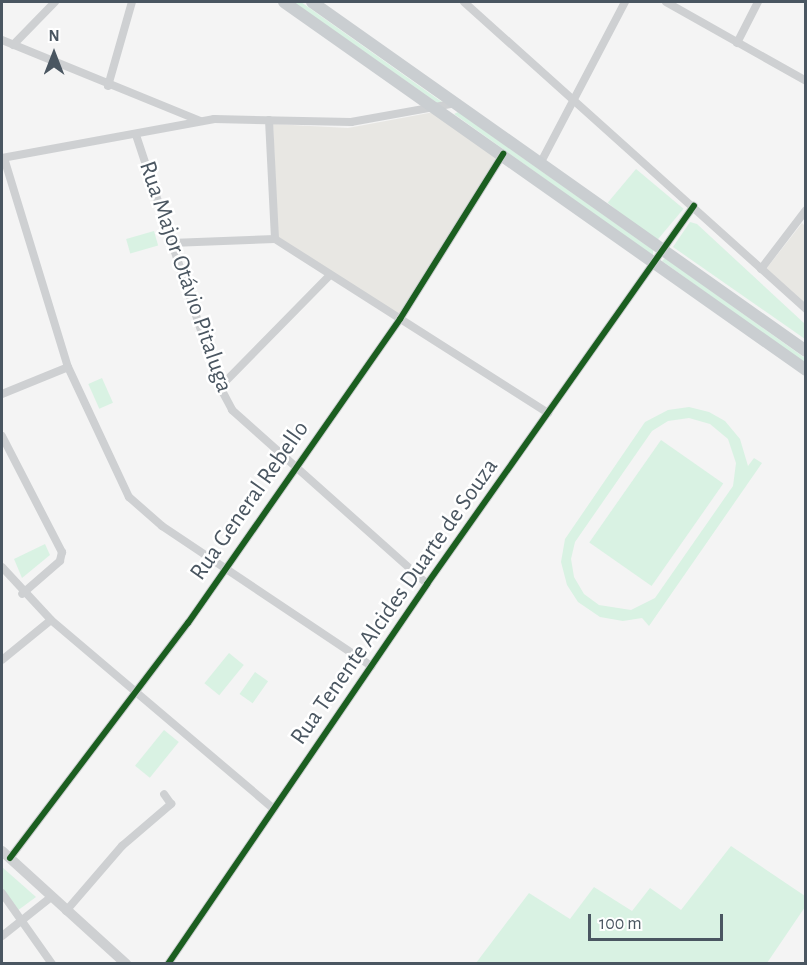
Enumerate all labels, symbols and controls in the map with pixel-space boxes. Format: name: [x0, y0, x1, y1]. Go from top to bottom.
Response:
north arrow: [24, 24, 84, 84]
text: N: [48, 28, 60, 44]
street label: Rua Major Otávio Pitaluga: [132, 158, 238, 396]
street label: Rua General Rebello: [184, 416, 316, 586]
street label: Rua Tenente Alcides Duarte de Souza: [285, 453, 505, 751]
scale bar: [591, 902, 726, 940]
text: 100 m: [599, 915, 642, 933]

